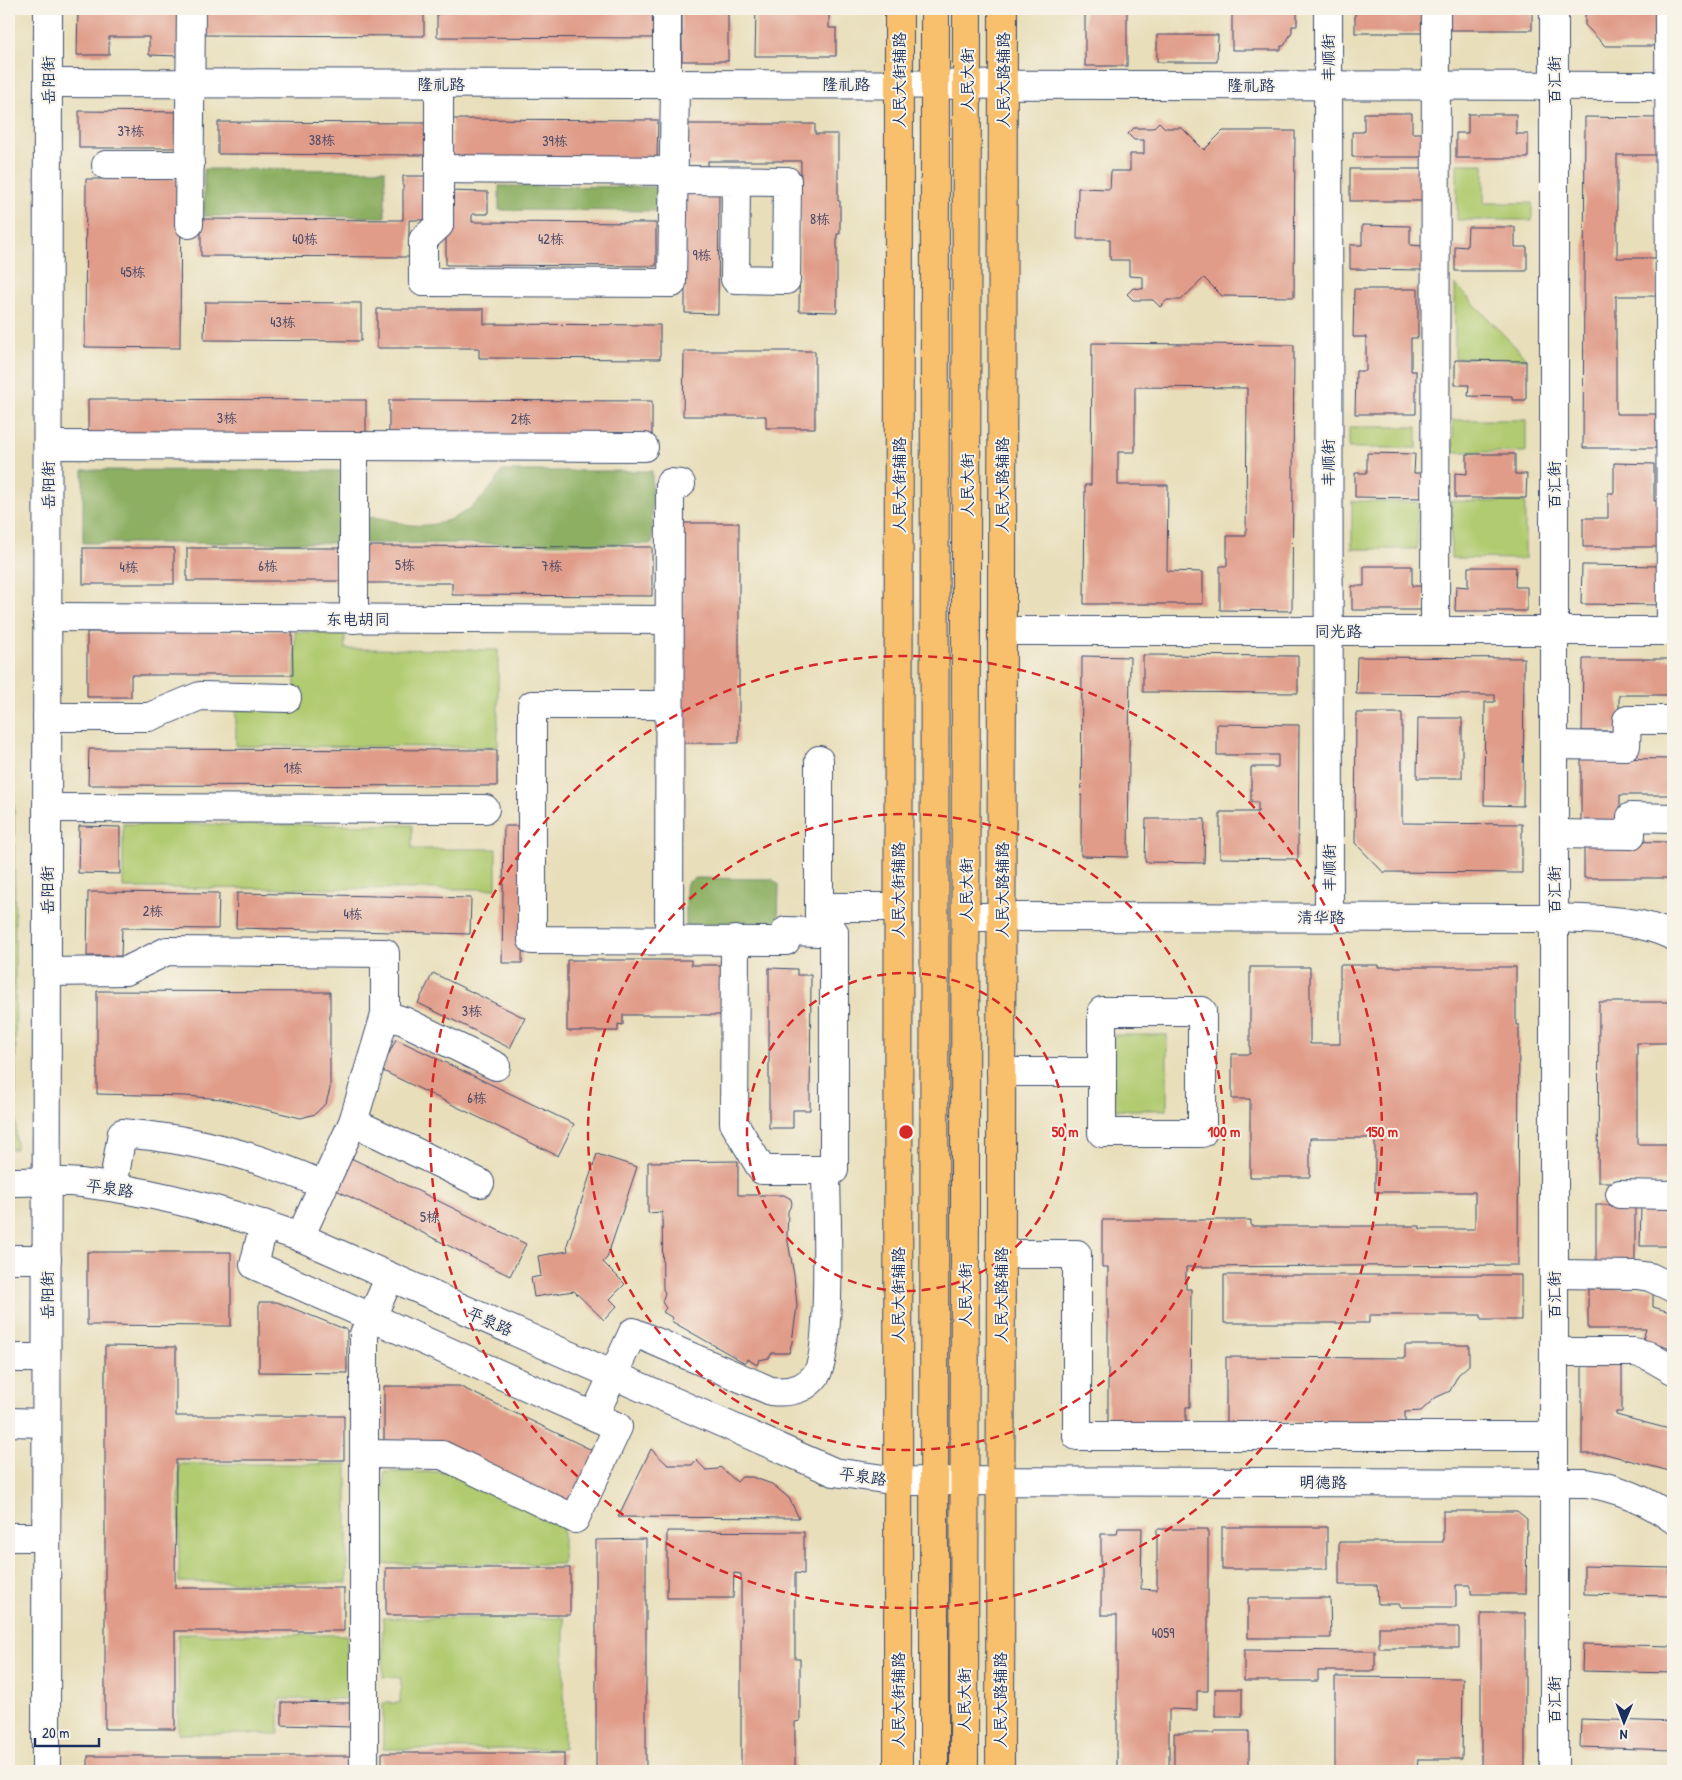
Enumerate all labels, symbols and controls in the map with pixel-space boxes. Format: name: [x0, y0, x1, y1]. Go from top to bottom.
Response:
street label: 人民大街辅路: [888, 32, 910, 128]
street label: 人民大路辅路: [992, 32, 1014, 128]
street label: 丰顺街: [1317, 34, 1339, 82]
street label: 人民大街: [956, 48, 978, 112]
street label: 岳阳街: [37, 56, 59, 104]
street label: 百汇街: [1543, 56, 1565, 104]
street label: 隆礼路: [417, 73, 465, 95]
street label: 隆礼路: [822, 73, 870, 95]
street label: 隆礼路: [1227, 74, 1275, 96]
house number: 37栋: [117, 121, 145, 140]
house number: 38栋: [309, 130, 335, 149]
house number: 39栋: [542, 131, 568, 150]
house number: 8栋: [810, 209, 830, 228]
house number: 40栋: [292, 229, 318, 248]
house number: 42栋: [538, 229, 564, 248]
house number: 9栋: [692, 245, 712, 264]
house number: 45栋: [120, 262, 146, 281]
house number: 43栋: [270, 312, 296, 331]
house number: 3栋: [217, 408, 237, 427]
house number: 2栋: [511, 409, 531, 428]
street label: 人民大街辅路: [888, 437, 910, 533]
street label: 人民大路辅路: [991, 437, 1013, 533]
street label: 丰顺街: [1317, 439, 1339, 487]
street label: 人民大街: [956, 453, 978, 517]
street label: 岳阳街: [37, 461, 59, 509]
street label: 百汇街: [1543, 461, 1565, 509]
house number: 5栋: [395, 555, 415, 574]
house number: 6栋: [258, 556, 278, 575]
house number: 7栋: [542, 556, 562, 575]
house number: 4栋: [119, 557, 139, 576]
street label: 东电胡同: [326, 608, 390, 630]
street label: 同光路: [1314, 620, 1362, 642]
house number: 1栋: [283, 758, 303, 777]
street label: 人民大街辅路: [887, 842, 909, 938]
street label: 人民大路辅路: [991, 842, 1013, 938]
street label: 丰顺街: [1318, 844, 1340, 892]
street label: 人民大街: [955, 858, 977, 922]
street label: 岳阳街: [36, 866, 58, 914]
street label: 百汇街: [1543, 866, 1565, 914]
house number: 2栋: [143, 901, 163, 920]
house number: 4栋: [343, 904, 363, 923]
street label: 清华路: [1297, 906, 1345, 928]
house number: 3栋: [462, 1001, 482, 1020]
house number: 6栋: [467, 1088, 487, 1107]
text: 50 m: [1052, 1121, 1078, 1142]
text: 100 m: [1208, 1121, 1240, 1142]
text: 150 m: [1366, 1121, 1398, 1142]
centre of rings: [897, 1123, 915, 1141]
street label: 平泉路: [85, 1174, 135, 1202]
house number: 5栋: [420, 1207, 440, 1226]
street label: 人民大街辅路: [887, 1247, 909, 1343]
street label: 人民大路辅路: [990, 1247, 1012, 1343]
street label: 人民大街: [954, 1263, 976, 1327]
street label: 岳阳街: [36, 1271, 58, 1319]
street label: 百汇街: [1543, 1271, 1565, 1319]
street label: 平泉路: [464, 1301, 516, 1341]
street label: 平泉路: [838, 1462, 888, 1490]
street label: 明德路: [1299, 1471, 1347, 1493]
house number: 4059: [1152, 1623, 1174, 1642]
street label: 人民大街辅路: [887, 1652, 909, 1748]
street label: 人民大路辅路: [989, 1652, 1011, 1748]
street label: 人民大街: [953, 1668, 975, 1732]
street label: 百汇街: [1543, 1676, 1565, 1724]
north arrow: [1600, 1698, 1650, 1748]
scale bar: [35, 1715, 99, 1747]
text: 20 m: [42, 1722, 69, 1743]
text: N: [1619, 1726, 1628, 1745]

